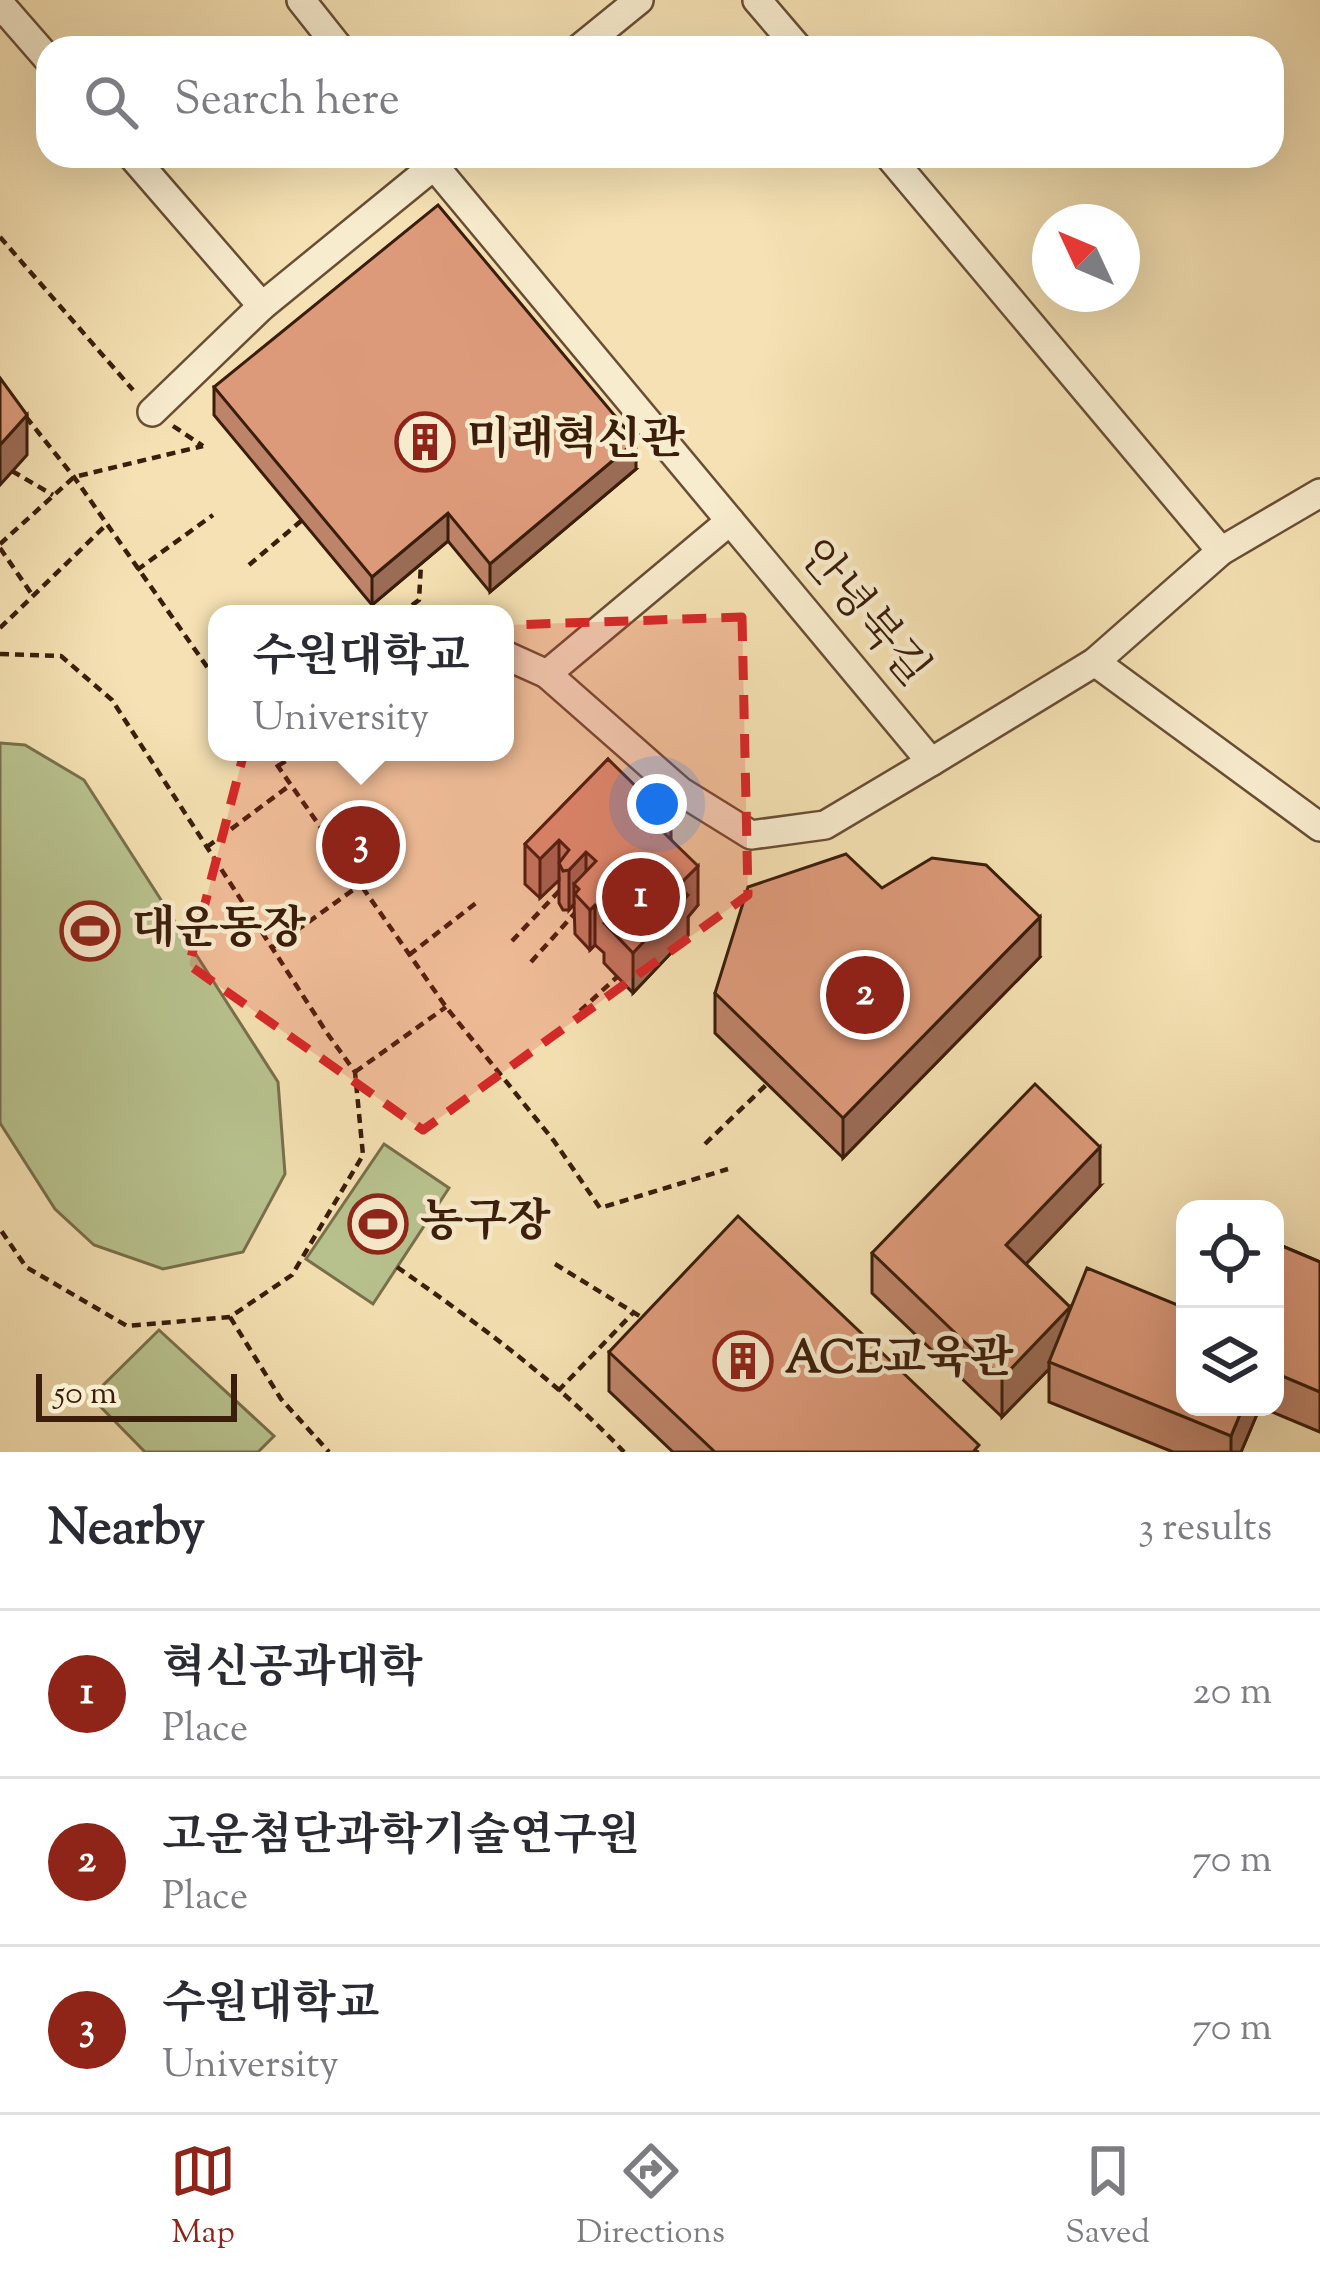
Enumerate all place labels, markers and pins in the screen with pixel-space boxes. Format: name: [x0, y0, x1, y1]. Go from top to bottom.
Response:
place label: 미래혁신관: [467, 410, 685, 475]
building icon: 미래혁신관: [394, 411, 456, 473]
pin: 3: [322, 800, 400, 890]
pin: 1: [602, 852, 680, 942]
place label: 대운동장: [132, 899, 306, 964]
sports icon: 대운동장: [59, 900, 121, 962]
pin: 2: [826, 950, 904, 1040]
place label: 농구장: [420, 1192, 551, 1257]
sports icon: 농구장: [347, 1193, 409, 1255]
place label: ACE교육관: [785, 1329, 1014, 1394]
building icon: ACE교육관: [712, 1330, 774, 1392]

